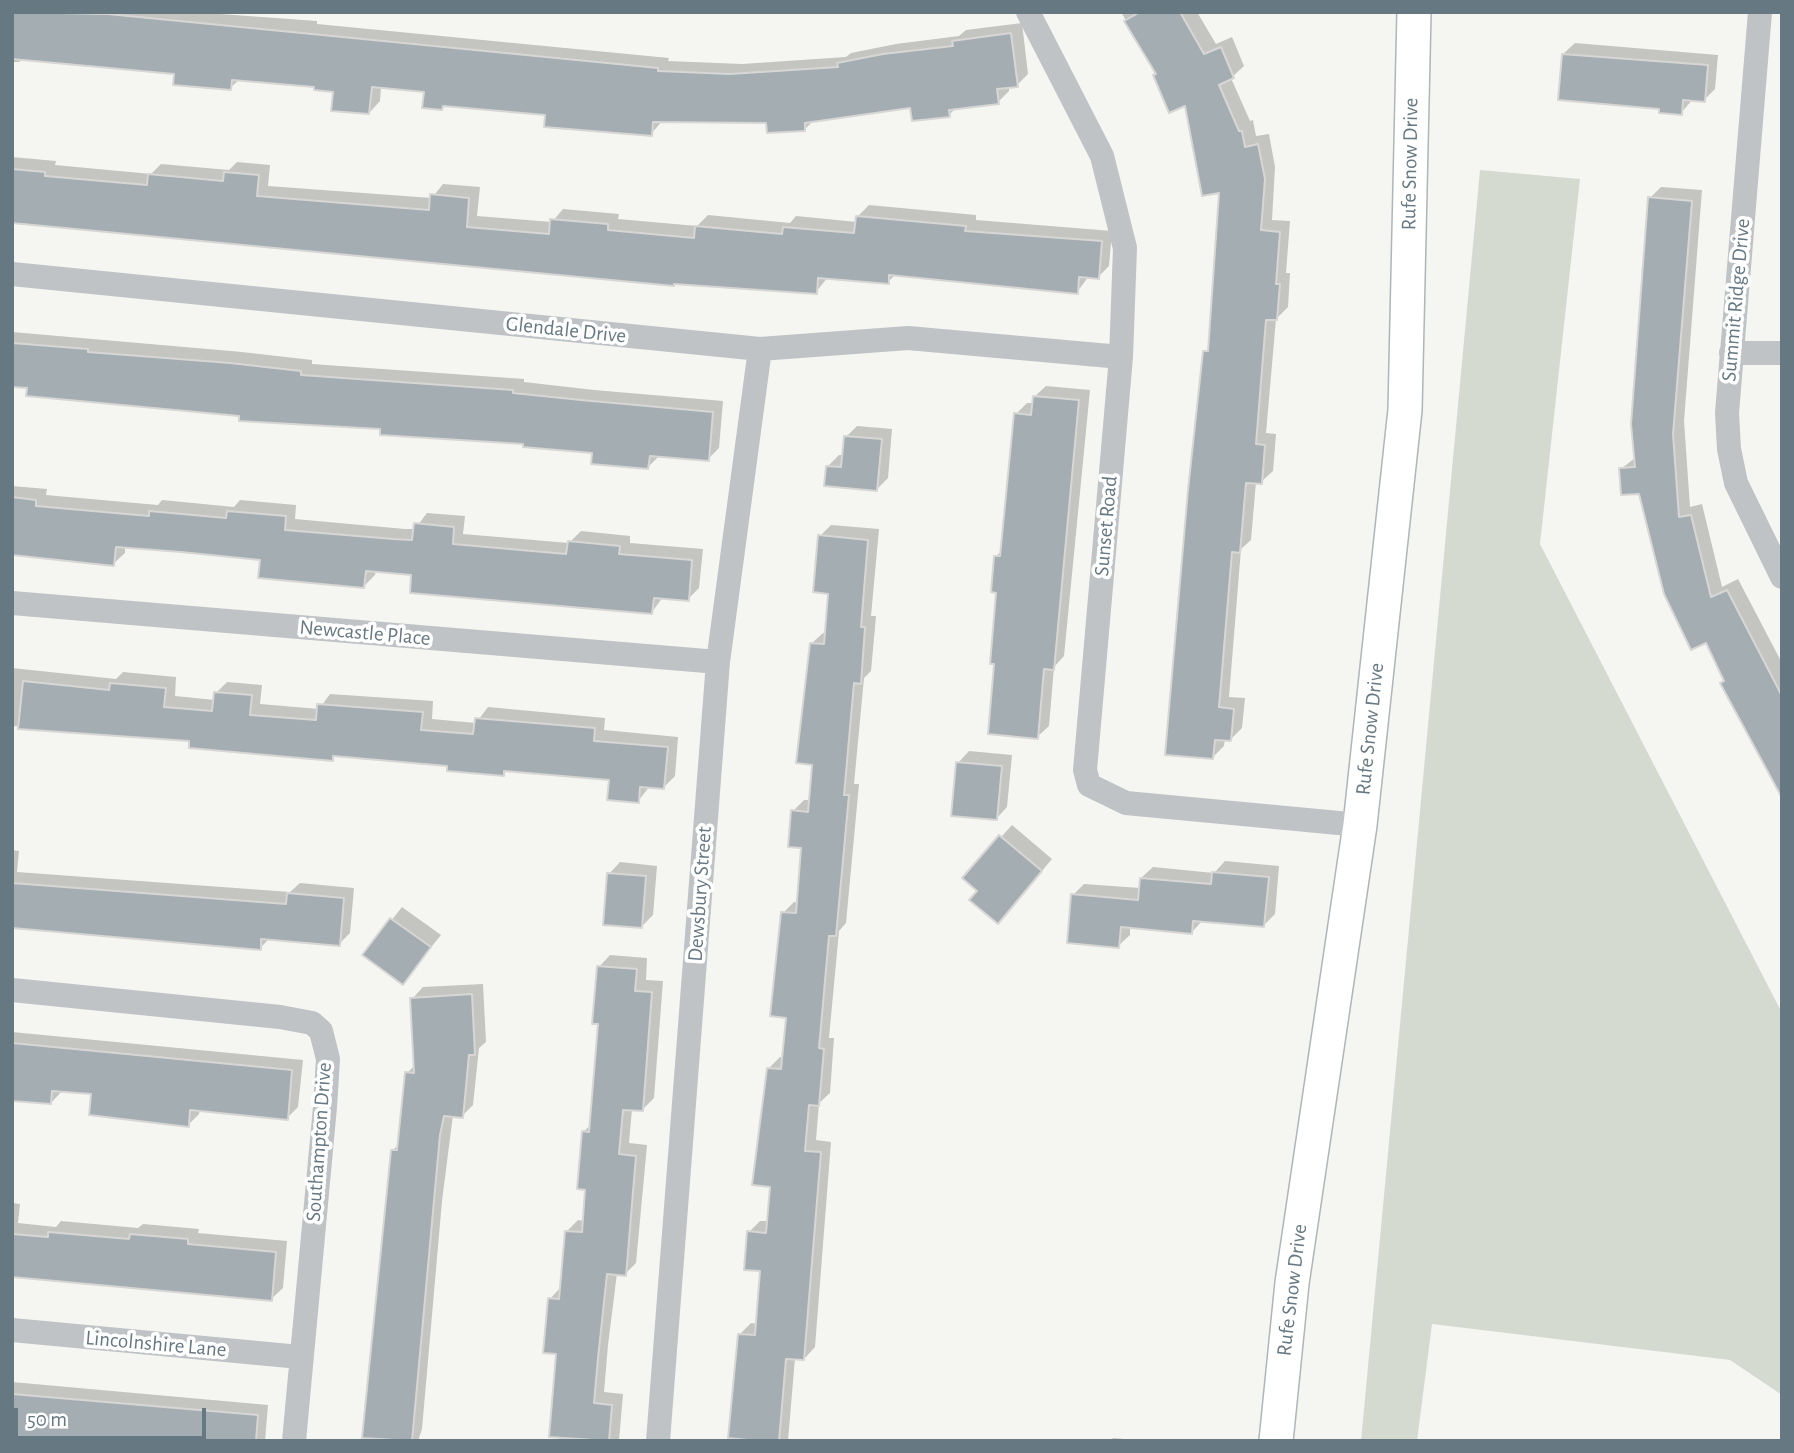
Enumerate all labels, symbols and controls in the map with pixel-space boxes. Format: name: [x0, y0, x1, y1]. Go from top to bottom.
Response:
street label: Rufe Snow Drive: [1396, 97, 1424, 231]
street label: Summit Ridge Drive: [1716, 217, 1756, 383]
street label: Glendale Drive: [505, 311, 627, 349]
street label: Sunset Road: [1089, 475, 1123, 577]
street label: Newcastle Place: [298, 615, 432, 651]
street label: Rufe Snow Drive: [1351, 662, 1389, 796]
street label: Dewsbury Street: [683, 826, 717, 962]
street label: Southampton Drive: [301, 1062, 337, 1222]
street label: Rufe Snow Drive: [1271, 1223, 1313, 1357]
street label: Lincolnshire Lane: [84, 1325, 228, 1363]
scale bar: [18, 1394, 210, 1438]
text: 50 m: [27, 1409, 67, 1430]

